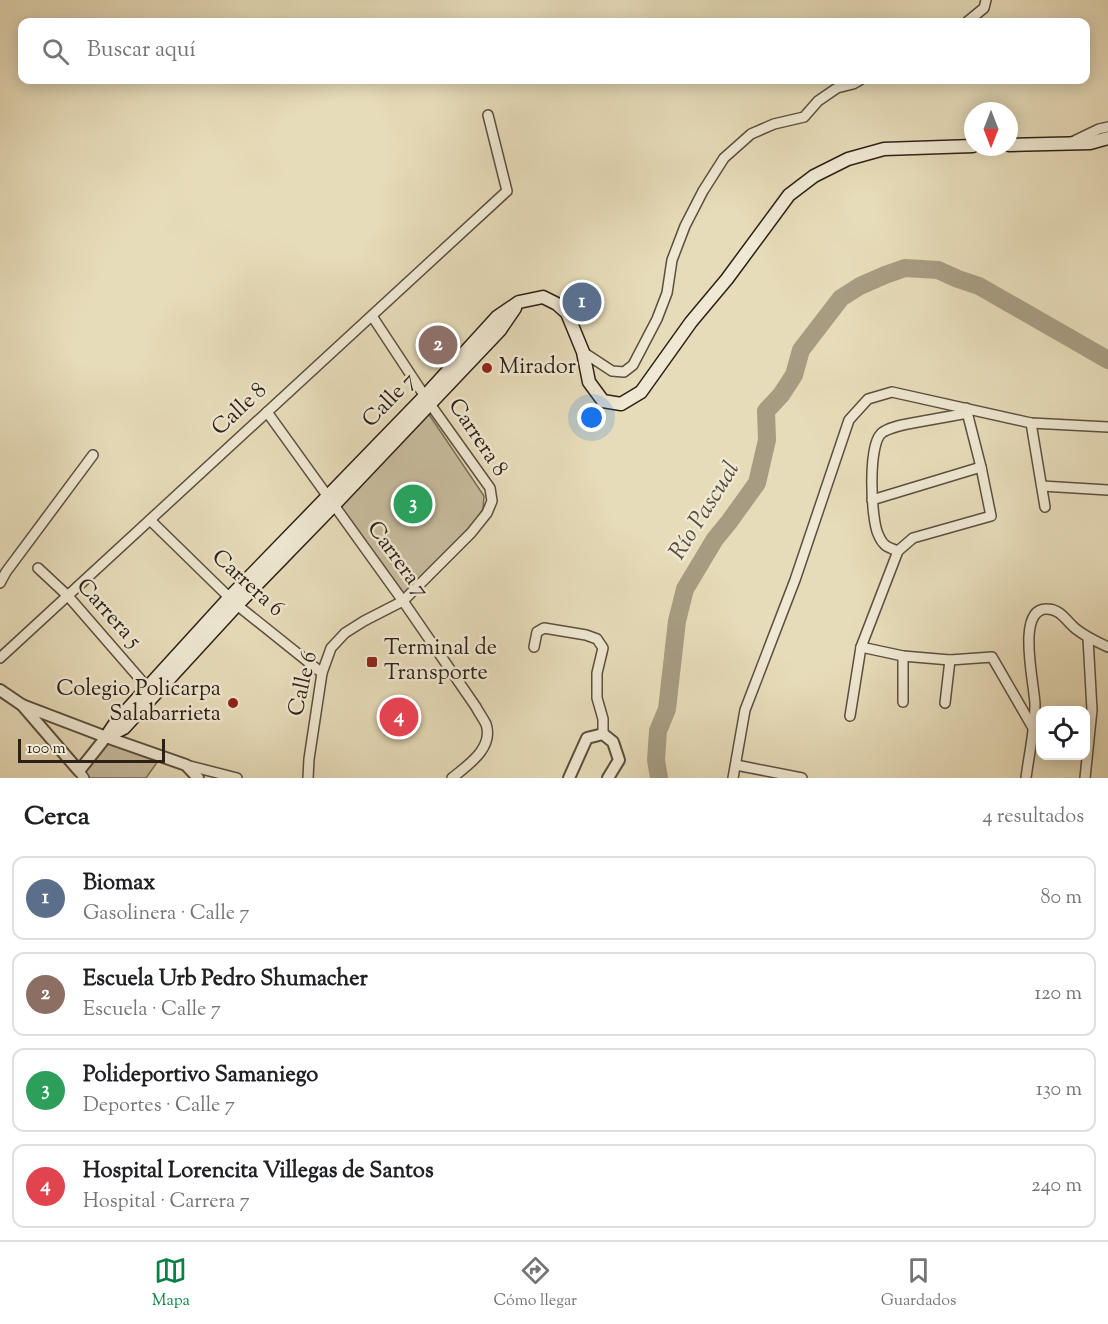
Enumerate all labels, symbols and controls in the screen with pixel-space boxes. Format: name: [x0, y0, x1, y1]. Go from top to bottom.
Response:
search box: [18, 18, 1090, 84]
icon: search: [39, 35, 72, 68]
text: Buscar aquí: [87, 35, 196, 67]
north arrow: [964, 102, 1018, 156]
pin: 1: [562, 280, 602, 324]
pin: 2: [418, 322, 458, 368]
place label: Mirador: [499, 352, 576, 384]
marker: Mirador: [480, 361, 494, 375]
street label: Calle 7: [356, 366, 424, 436]
street label: Calle 8: [205, 376, 275, 444]
street label: Carrera 8: [439, 393, 515, 483]
your location: [577, 403, 606, 432]
water label: Río Pascual: [661, 455, 749, 567]
pin: 3: [394, 482, 432, 526]
street label: Carrera 7: [358, 515, 436, 605]
street label: Carrera 6: [204, 543, 290, 625]
street label: Carrera 5: [68, 572, 149, 656]
place label: Terminal de Transporte: [384, 633, 497, 690]
street label: Calle 6: [281, 648, 327, 720]
marker: Terminal de Transporte: [365, 655, 379, 669]
place label: Colegio Policarpa Salabarrieta: [56, 674, 221, 731]
pin: 4: [380, 694, 418, 740]
marker: Colegio Policarpa Salabarrieta: [226, 696, 240, 710]
map controls: [1036, 706, 1090, 760]
button: locate: [1036, 706, 1090, 760]
scale bar: [18, 736, 165, 764]
text: 100 m: [27, 738, 66, 761]
text: Cerca: [24, 799, 90, 836]
text: 4 resultados: [982, 803, 1084, 832]
text: Biomax: [83, 868, 155, 900]
text: 1: [42, 884, 49, 913]
text: 80 m: [1041, 884, 1082, 913]
text: Gasolinera · Calle 7: [83, 900, 249, 929]
text: Escuela Urb Pedro Shumacher: [83, 964, 368, 996]
text: 2: [41, 980, 50, 1009]
text: 120 m: [1034, 980, 1082, 1009]
text: Escuela · Calle 7: [83, 996, 221, 1025]
text: Polideportivo Samaniego: [83, 1060, 318, 1092]
text: 3: [41, 1076, 50, 1105]
text: 130 m: [1036, 1076, 1082, 1105]
text: Deportes · Calle 7: [83, 1092, 235, 1121]
text: Hospital Lorencita Villegas de Santos: [83, 1156, 434, 1188]
text: 4: [40, 1172, 51, 1201]
text: 240 m: [1031, 1172, 1082, 1201]
text: Hospital · Carrera 7: [83, 1188, 250, 1217]
tab: Mapa: [152, 1254, 190, 1313]
tab: Cómo llegar: [493, 1254, 577, 1313]
tab: Guardados: [881, 1254, 956, 1313]

